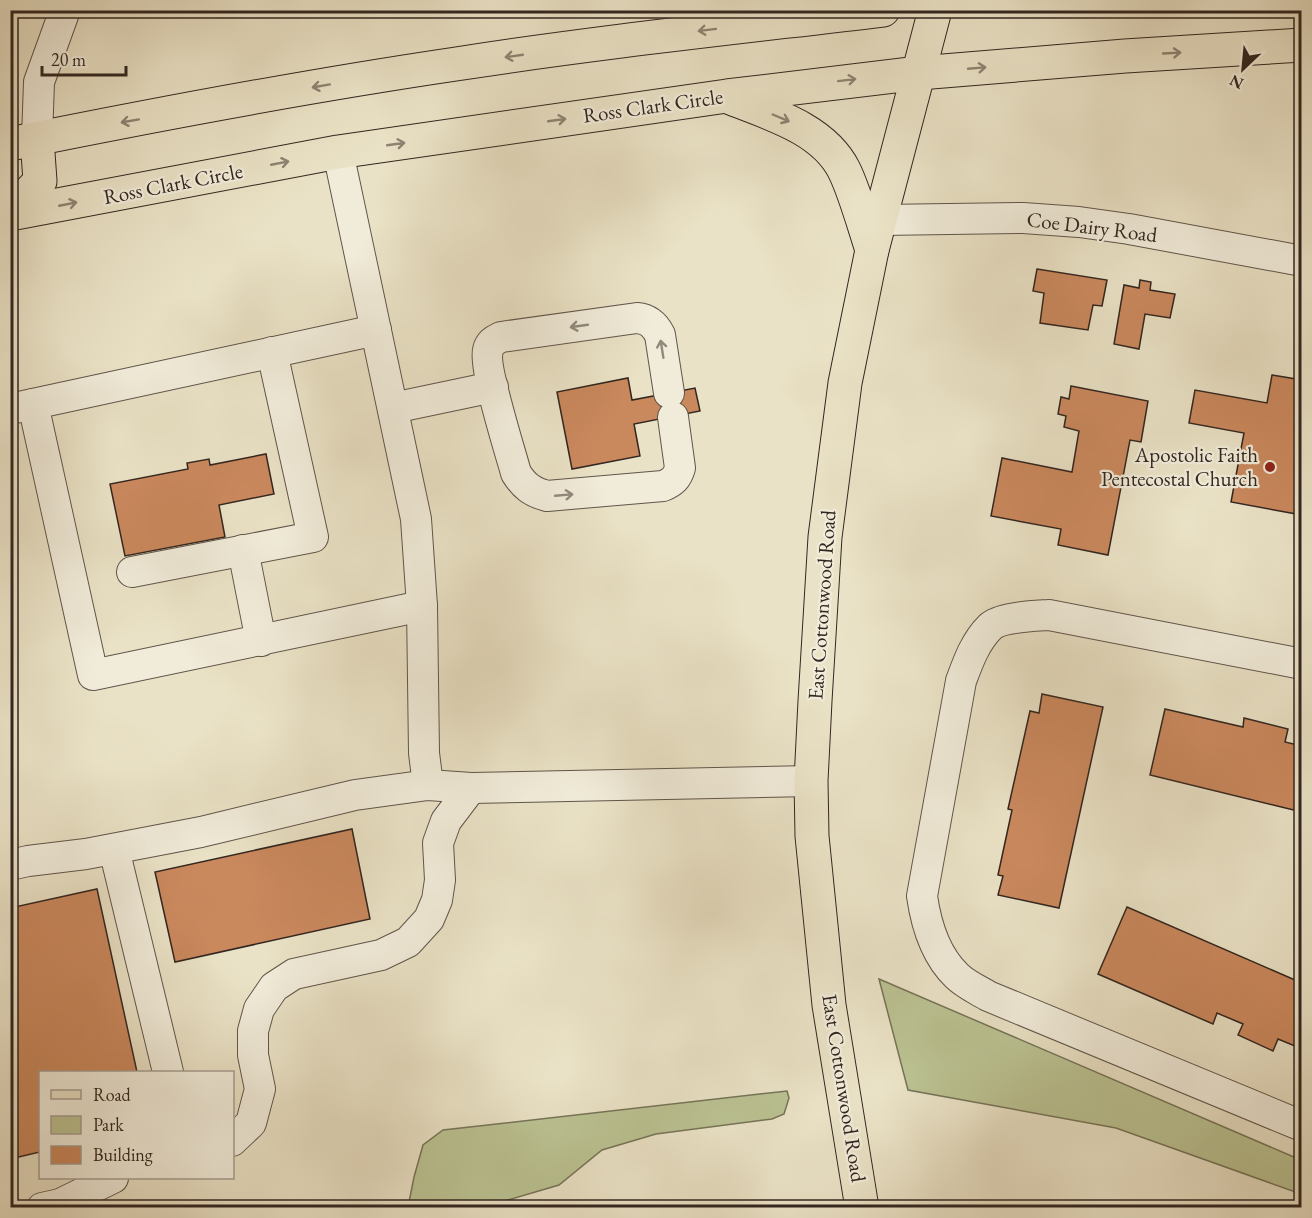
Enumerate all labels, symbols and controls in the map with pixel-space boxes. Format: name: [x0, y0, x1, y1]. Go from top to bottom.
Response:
one-way arrow: [698, 25, 718, 36]
scale bar: [42, 39, 126, 77]
north arrow: [1213, 39, 1273, 99]
text: 20 m: [51, 48, 86, 71]
one-way arrow: [1161, 48, 1181, 59]
one-way arrow: [505, 51, 524, 62]
one-way arrow: [967, 62, 987, 73]
text: N: [1226, 70, 1247, 94]
one-way arrow: [837, 75, 856, 86]
one-way arrow: [312, 81, 332, 92]
street label: Ross Clark Circle: [581, 82, 725, 129]
one-way arrow: [771, 113, 789, 124]
one-way arrow: [546, 115, 566, 126]
one-way arrow: [120, 116, 140, 127]
one-way arrow: [386, 138, 405, 149]
street label: Ross Clark Circle: [101, 157, 245, 210]
one-way arrow: [270, 157, 290, 168]
one-way arrow: [58, 198, 77, 209]
street label: Coe Dairy Road: [1025, 205, 1159, 248]
one-way arrow: [570, 320, 589, 331]
one-way arrow: [656, 339, 667, 359]
place label: Apostolic Faith Pentecostal Church: [1101, 441, 1258, 492]
marker: Apostolic Faith Pentecostal Church: [1263, 460, 1277, 474]
one-way arrow: [554, 489, 574, 500]
street label: East Cottonwood Road: [801, 509, 842, 701]
street label: East Cottonwood Road: [816, 992, 873, 1184]
legend: [39, 1071, 234, 1179]
text: Road: [93, 1083, 132, 1106]
text: Park: [93, 1113, 124, 1136]
text: Building: [93, 1143, 153, 1166]

